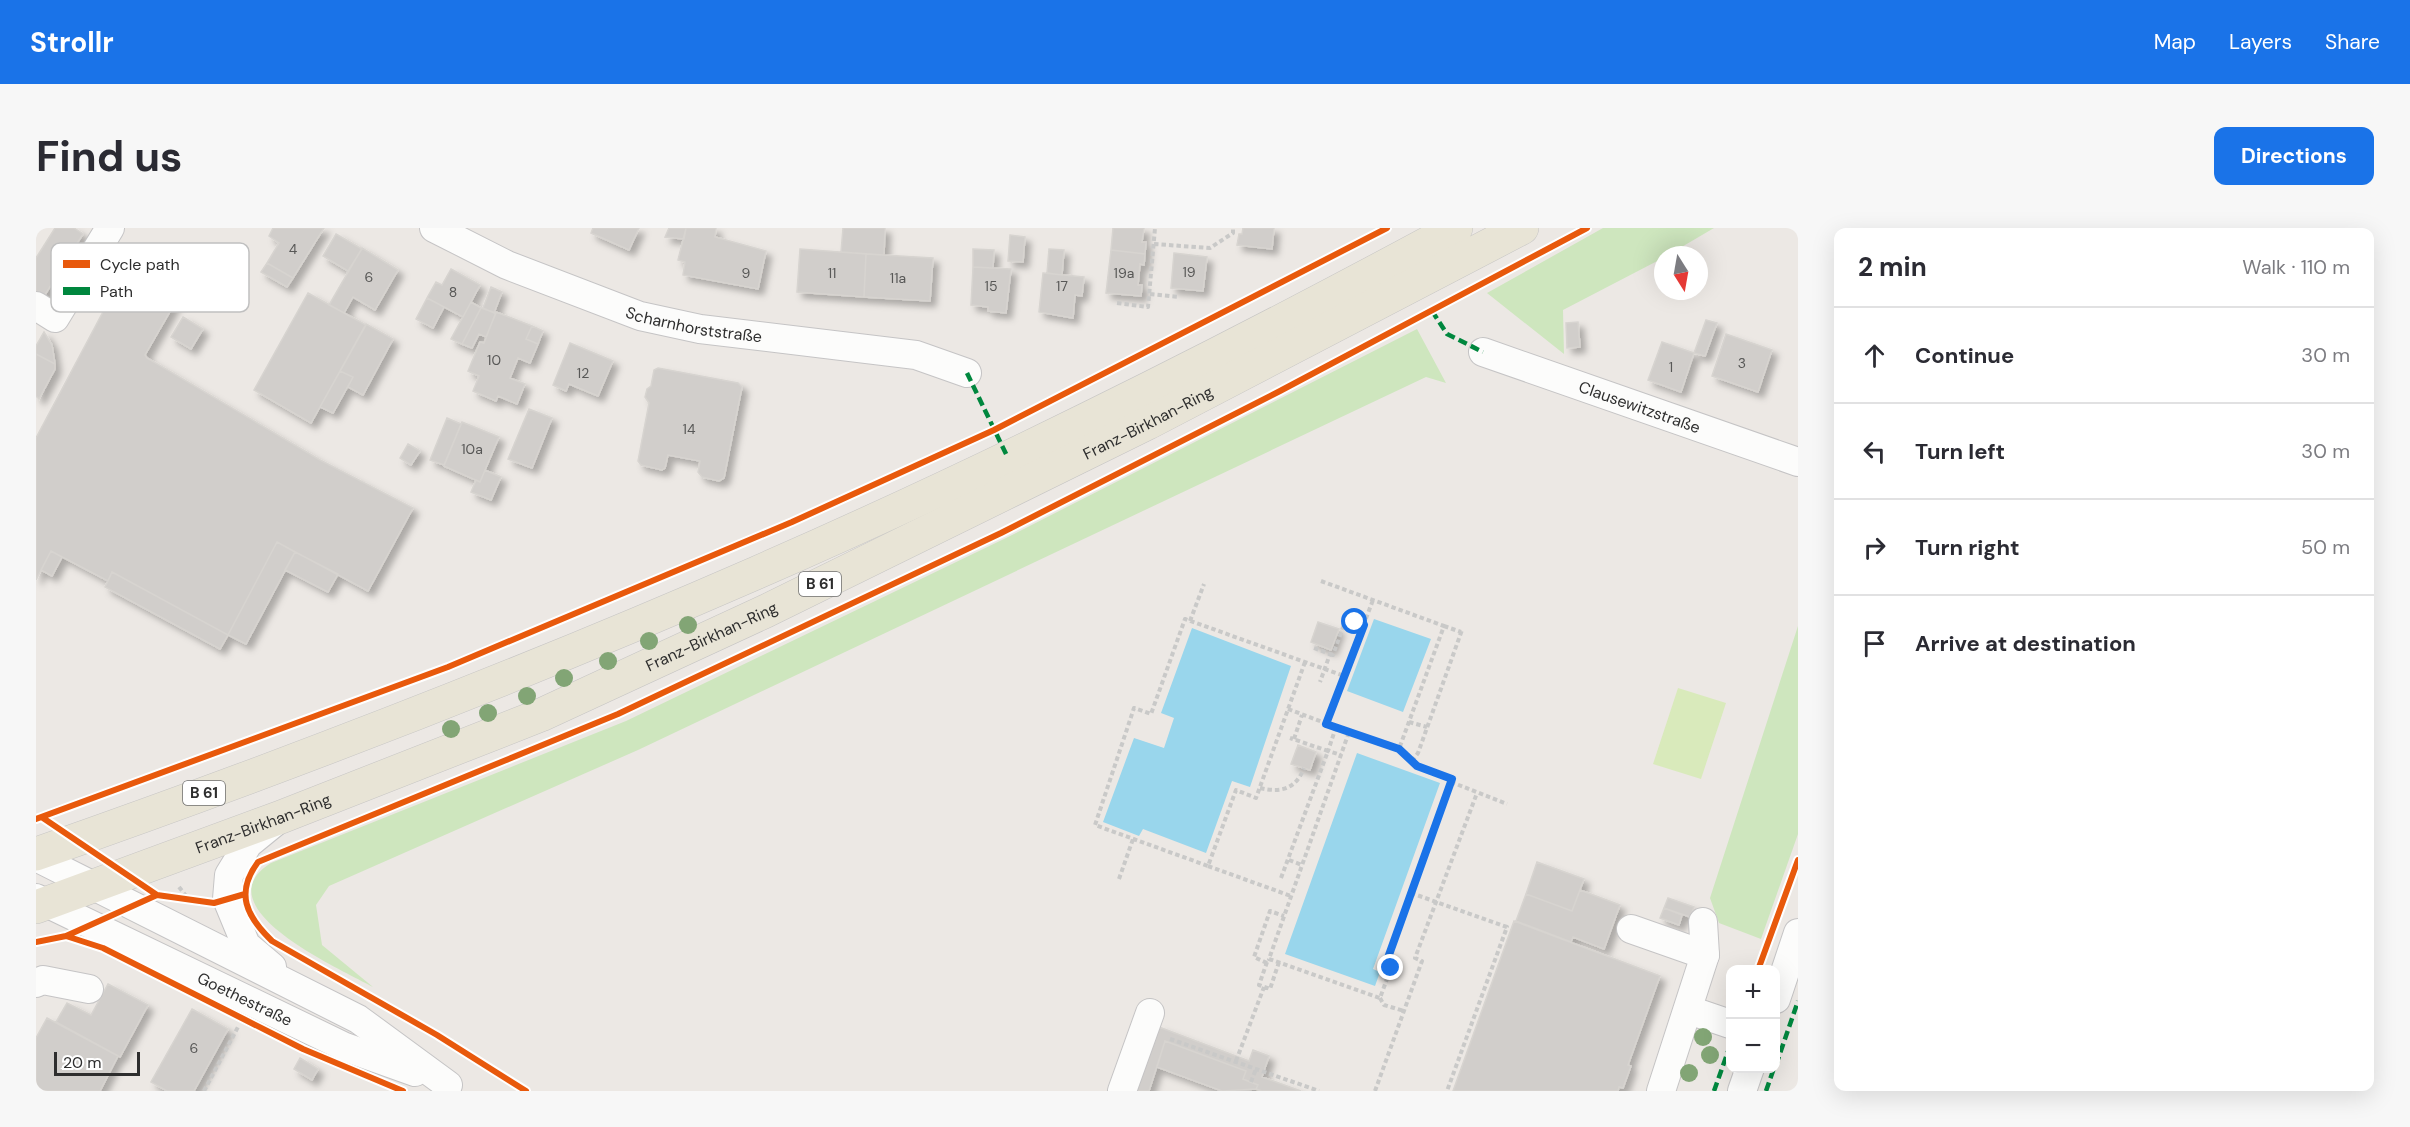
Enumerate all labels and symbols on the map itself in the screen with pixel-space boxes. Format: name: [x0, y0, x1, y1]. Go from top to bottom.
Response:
house number: 4: [289, 240, 298, 258]
legend: [51, 243, 249, 312]
north arrow: [1654, 246, 1708, 300]
text: Cycle path: [100, 254, 180, 275]
house number: 19: [1182, 263, 1196, 281]
house number: 9: [742, 264, 751, 282]
house number: 11: [828, 264, 836, 282]
house number: 19a: [1114, 264, 1134, 282]
house number: 6: [365, 268, 373, 286]
house number: 11a: [890, 269, 906, 287]
house number: 15: [985, 277, 997, 295]
house number: 17: [1056, 277, 1068, 295]
text: Path: [100, 281, 133, 302]
house number: 8: [449, 283, 457, 301]
street label: Scharnhorststraße: [623, 301, 763, 347]
house number: 10: [487, 351, 501, 369]
house number: 3: [1738, 354, 1746, 372]
house number: 1: [1669, 358, 1673, 376]
house number: 12: [577, 364, 589, 382]
street label: Clausewitzstraße: [1576, 376, 1703, 438]
street label: Franz-Birkhan-Ring: [1079, 381, 1216, 464]
house number: 14: [683, 420, 696, 438]
house number: 10a: [461, 440, 483, 458]
road number: B 61: [799, 572, 841, 596]
street label: Franz-Birkhan-Ring: [642, 597, 781, 676]
route start: [1341, 608, 1367, 634]
road number: B 61: [183, 781, 225, 805]
street label: Franz-Birkhan-Ring: [192, 788, 334, 858]
route end: [1377, 954, 1403, 980]
street label: Goethestraße: [194, 967, 296, 1031]
house number: 6: [190, 1039, 198, 1057]
scale bar: [54, 1049, 140, 1076]

